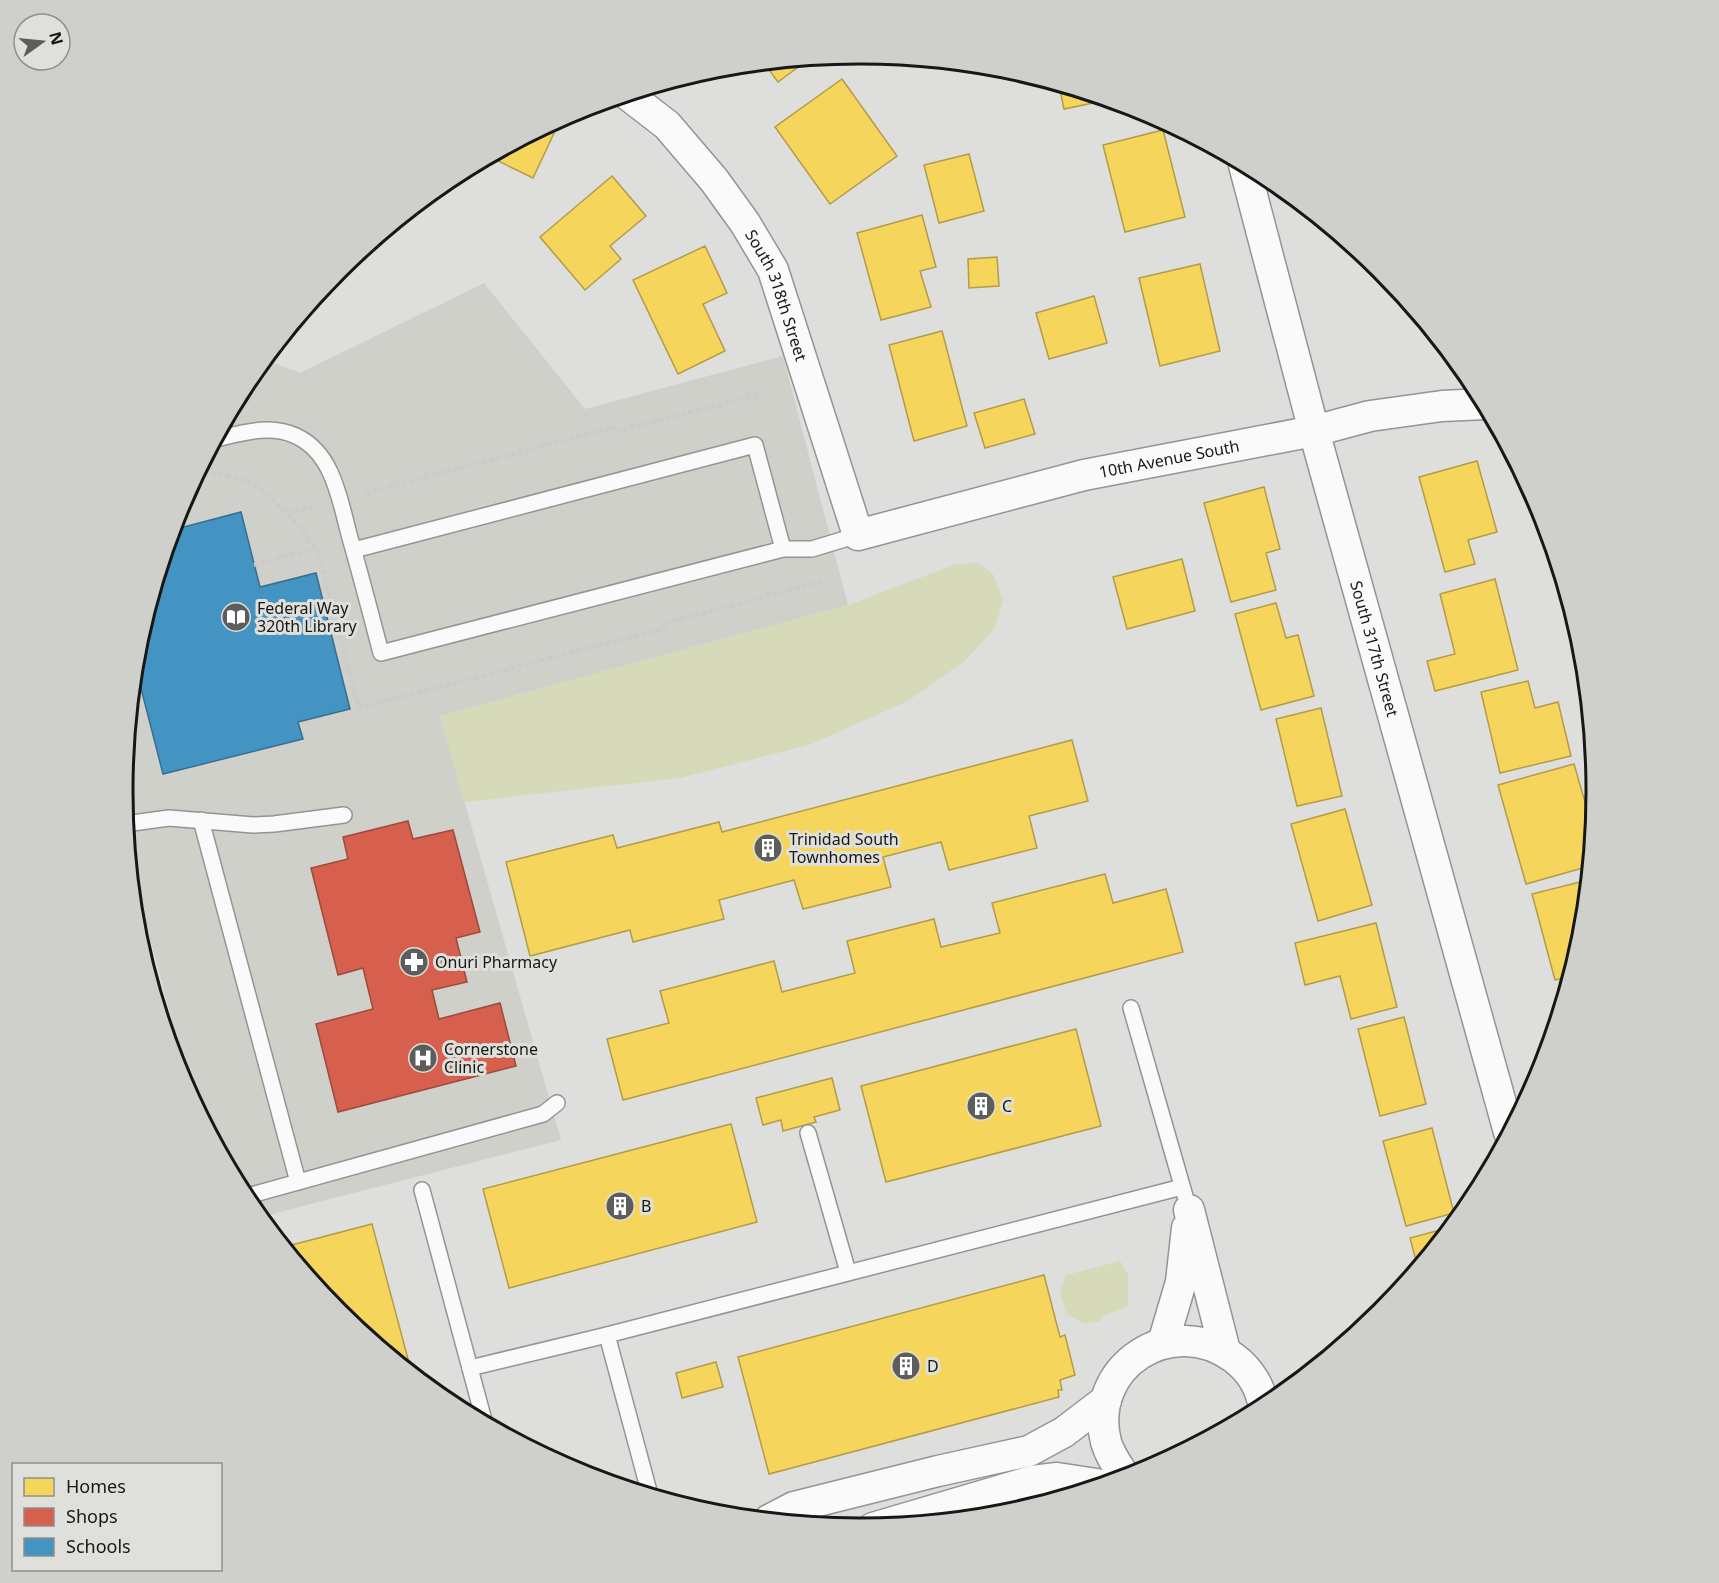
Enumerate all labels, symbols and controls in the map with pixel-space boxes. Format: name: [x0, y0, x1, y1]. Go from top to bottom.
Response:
north arrow: [12, 12, 72, 72]
text: N: [44, 29, 69, 47]
street label: South 318th Street: [740, 225, 813, 364]
street label: 10th Avenue South: [1097, 435, 1241, 483]
street label: South 317th Street: [1345, 578, 1404, 719]
place label: Federal Way 320th Library: [257, 597, 358, 637]
library icon: Federal Way 320th Library: [220, 601, 252, 633]
place label: Trinidad South Townhomes: [789, 828, 899, 868]
building icon: Trinidad South Townhomes: [752, 832, 784, 864]
pharmacy icon: Onuri Pharmacy: [398, 946, 430, 978]
place label: Onuri Pharmacy: [435, 951, 558, 973]
place label: Cornerstone Clinic: [444, 1038, 538, 1078]
hospital icon: Cornerstone Clinic: [407, 1042, 439, 1074]
building icon: C: [965, 1090, 997, 1122]
place label: C: [1002, 1095, 1012, 1117]
building icon: B: [604, 1190, 636, 1222]
place label: B: [641, 1195, 651, 1217]
building icon: D: [890, 1350, 922, 1382]
place label: D: [927, 1355, 939, 1377]
legend: [12, 1463, 222, 1571]
text: Homes: [66, 1474, 126, 1498]
text: Shops: [66, 1504, 118, 1528]
text: Schools: [66, 1534, 131, 1558]

